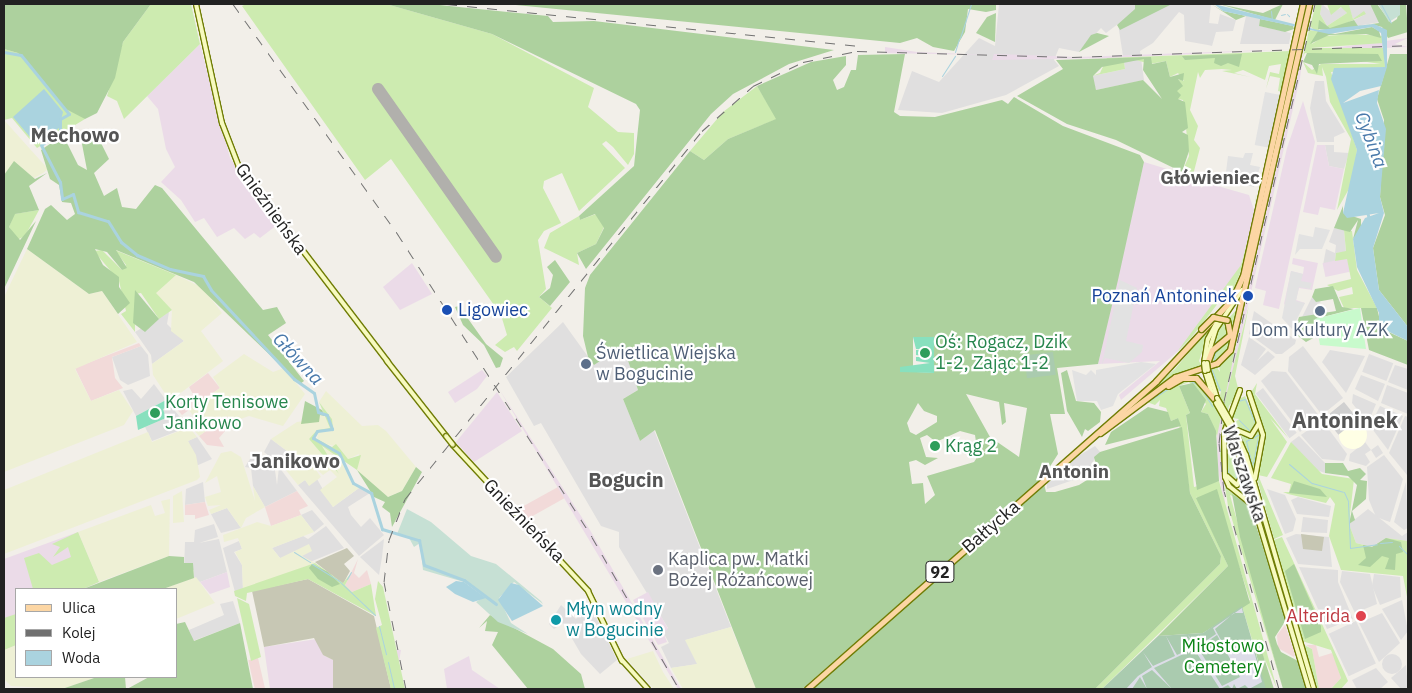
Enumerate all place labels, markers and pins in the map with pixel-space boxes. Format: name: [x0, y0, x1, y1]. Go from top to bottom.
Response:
place label: Poznań Antoninek: [1091, 285, 1237, 307]
marker: Poznań Antoninek: [1241, 289, 1255, 303]
place label: Ligowiec: [458, 299, 528, 321]
marker: Ligowiec: [440, 303, 454, 317]
marker: Dom Kultury AZK: [1314, 305, 1326, 317]
place label: Dom Kultury AZK: [1251, 319, 1389, 341]
place label: Oś: Rogacz, Dzik 1-2, Zając 1-2: [935, 332, 1068, 374]
place label: Świetlica Wiejska w Bogucinie: [596, 343, 736, 386]
marker: Oś: Rogacz, Dzik 1-2, Zając 1-2: [919, 347, 931, 359]
marker: Świetlica Wiejska w Bogucinie: [580, 358, 592, 370]
place label: Korty Tenisowe Janikowo: [165, 392, 288, 434]
marker: Korty Tenisowe Janikowo: [149, 407, 161, 419]
place label: Krąg 2: [945, 435, 997, 457]
marker: Krąg 2: [929, 440, 941, 452]
place label: Kaplica pw. Matki Bożej Różańcowej: [668, 549, 813, 592]
marker: Kaplica pw. Matki Bożej Różańcowej: [652, 564, 664, 576]
place label: Młyn wodny w Bogucinie: [566, 599, 664, 642]
place label: Alterida: [1286, 605, 1350, 627]
marker: Alterida: [1354, 609, 1368, 623]
marker: Młyn wodny w Bogucinie: [550, 614, 562, 626]

